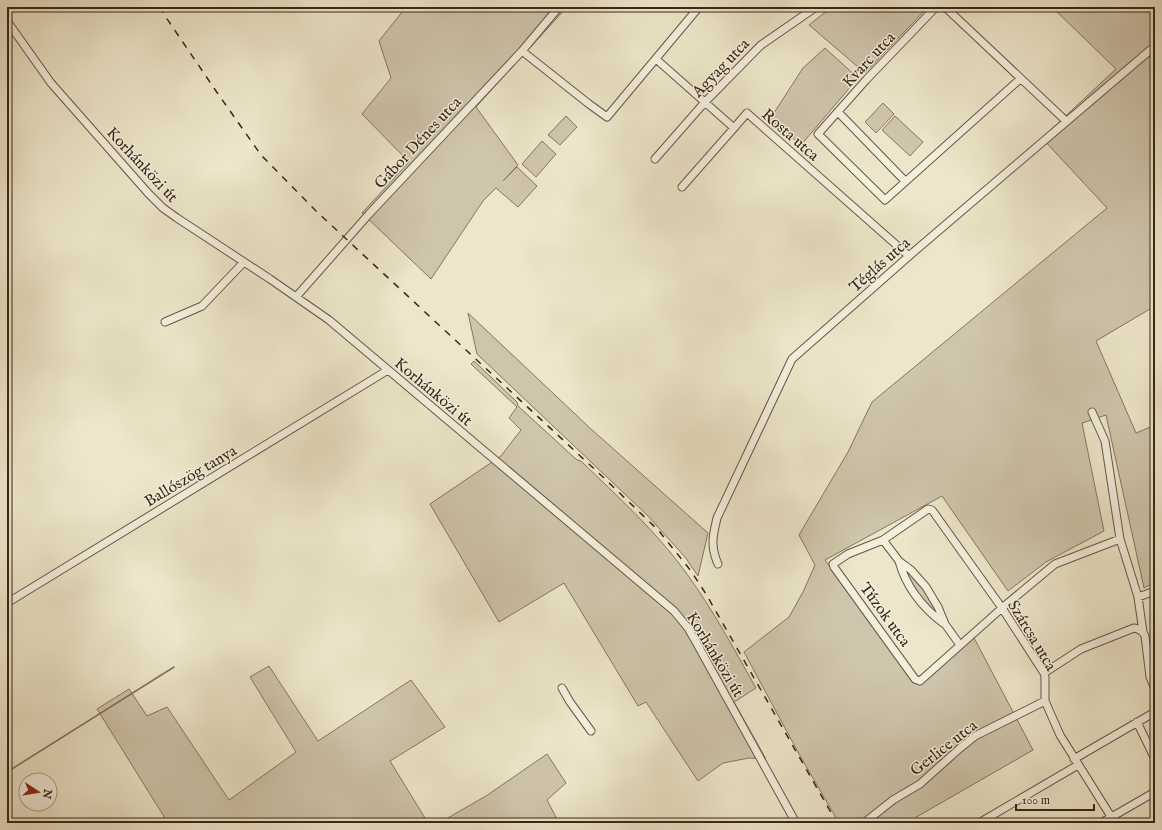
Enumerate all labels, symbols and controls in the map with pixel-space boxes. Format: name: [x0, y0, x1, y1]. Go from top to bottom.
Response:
street label: Kvarc utca: [839, 28, 900, 92]
street label: Agyag utca: [688, 35, 755, 103]
street label: Gábor Dénes utca: [371, 93, 466, 194]
street label: Rosta utca: [757, 105, 823, 166]
street label: Korhánközi út: [102, 123, 182, 208]
street label: Téglás utca: [846, 234, 915, 297]
street label: Korhánközi út: [390, 354, 476, 431]
street label: Ballószög tanya: [141, 441, 241, 512]
street label: Túzok utca: [854, 579, 914, 651]
street label: Szárcsa utca: [1002, 597, 1060, 675]
street label: Korhánközi út: [681, 609, 748, 702]
street label: Gerlice utca: [907, 716, 982, 781]
north arrow: [18, 772, 58, 812]
scale bar: [1016, 786, 1094, 812]
text: N: [39, 787, 55, 800]
text: 100 m: [1022, 793, 1050, 808]

